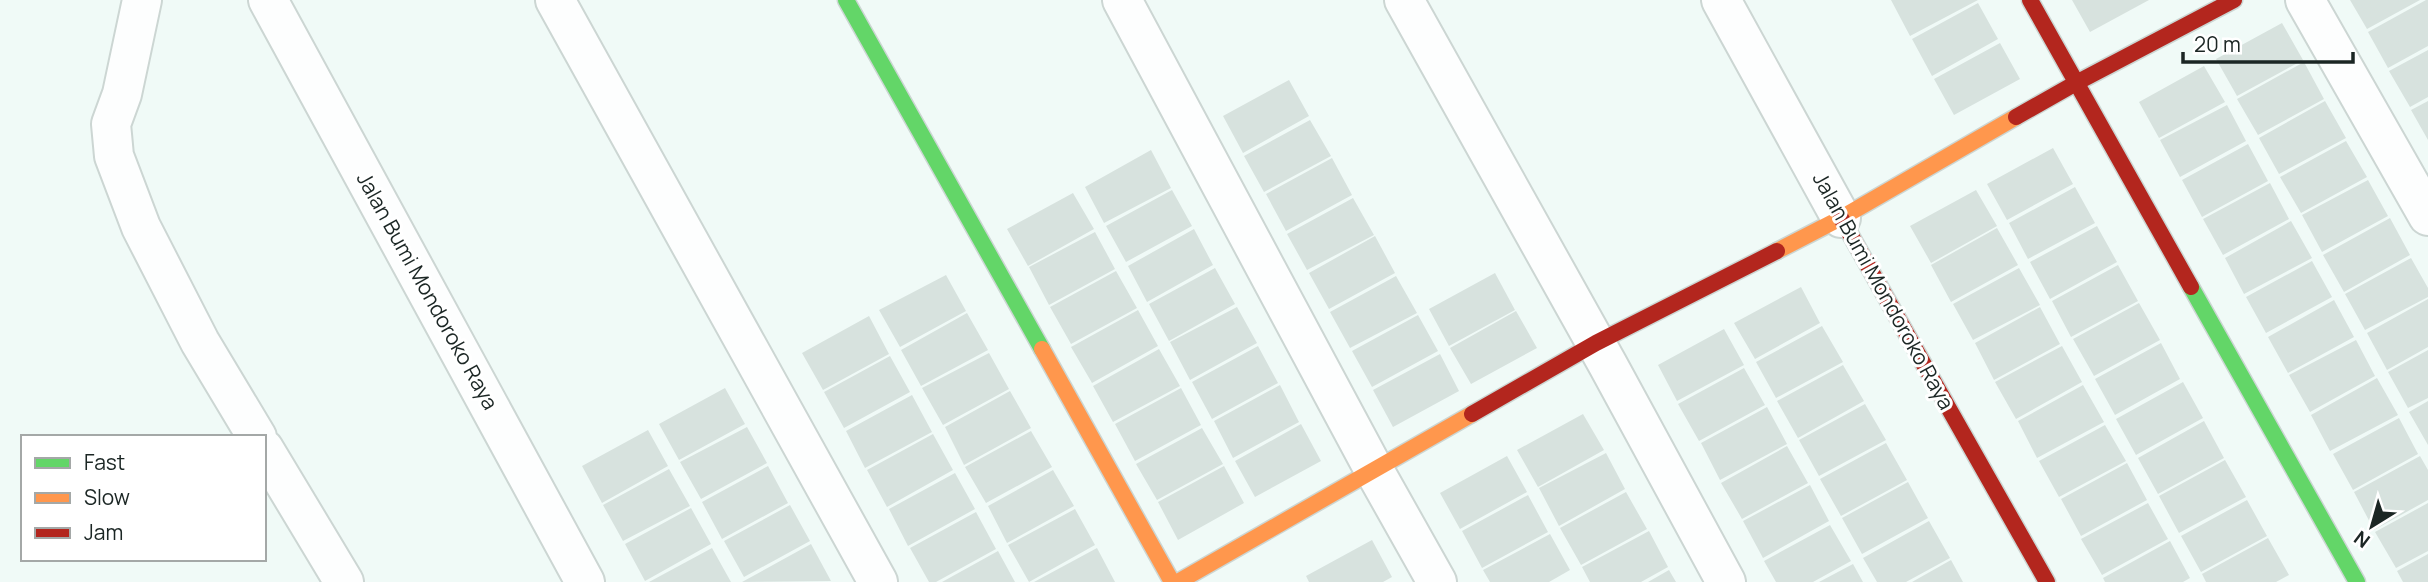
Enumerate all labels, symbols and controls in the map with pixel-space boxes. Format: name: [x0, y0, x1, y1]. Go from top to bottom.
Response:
scale bar: [2183, 21, 2353, 65]
text: 20 m: [2194, 30, 2241, 58]
street label: Jalan Bumi Mondoroko Raya: [351, 167, 505, 414]
street label: Jalan Bumi Mondoroko Raya: [1807, 167, 1961, 414]
legend: [21, 435, 266, 561]
text: Fast: [84, 448, 125, 476]
text: Slow: [84, 483, 130, 511]
north arrow: [2337, 491, 2407, 561]
text: Jam: [84, 518, 123, 546]
text: N: [2348, 525, 2375, 554]

